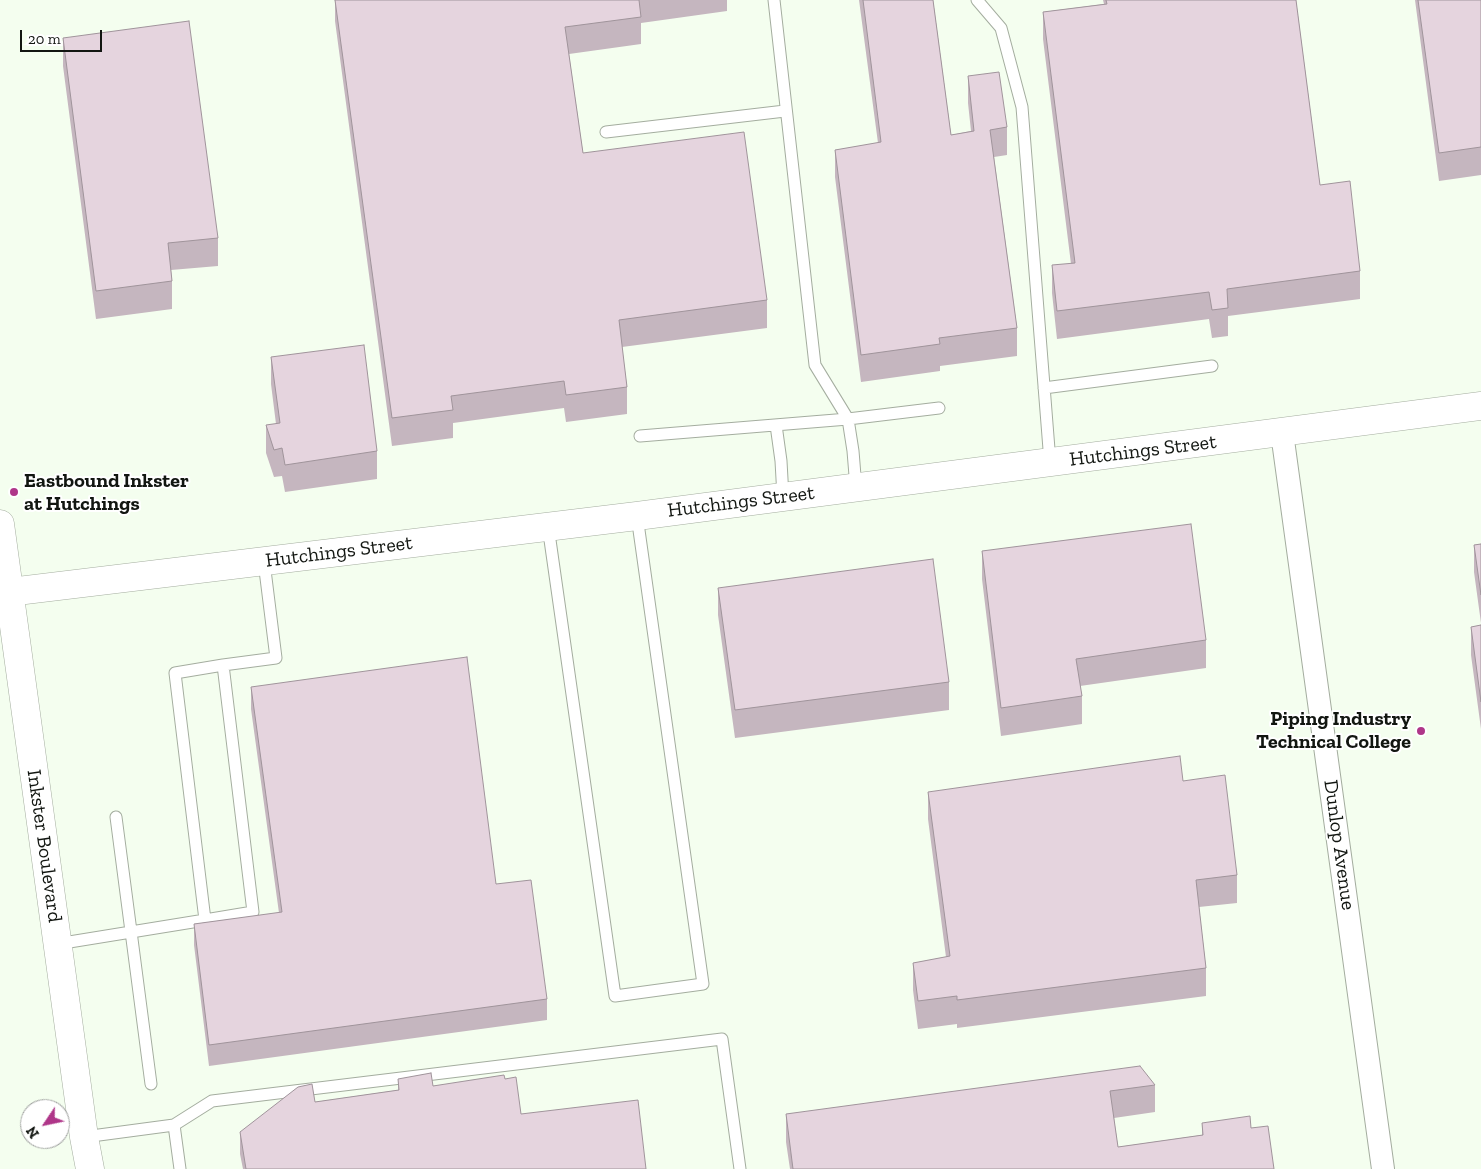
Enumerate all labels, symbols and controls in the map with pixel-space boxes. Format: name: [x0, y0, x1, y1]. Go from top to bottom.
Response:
scale bar: [22, 20, 105, 52]
text: 20 m: [28, 30, 61, 48]
street label: Hutchings Street: [1068, 430, 1218, 472]
place label: Eastbound Inkster at Hutchings: [24, 469, 189, 516]
street label: Hutchings Street: [666, 481, 816, 523]
marker: Eastbound Inkster at Hutchings: [8, 486, 20, 498]
street label: Hutchings Street: [264, 531, 414, 573]
place label: Piping Industry Technical College: [1256, 707, 1411, 754]
marker: Piping Industry Technical College: [1415, 725, 1427, 737]
street label: Inkster Boulevard: [21, 768, 67, 924]
street label: Dunlop Avenue: [1318, 778, 1360, 912]
north arrow: [20, 1099, 70, 1149]
text: N: [23, 1123, 43, 1141]

